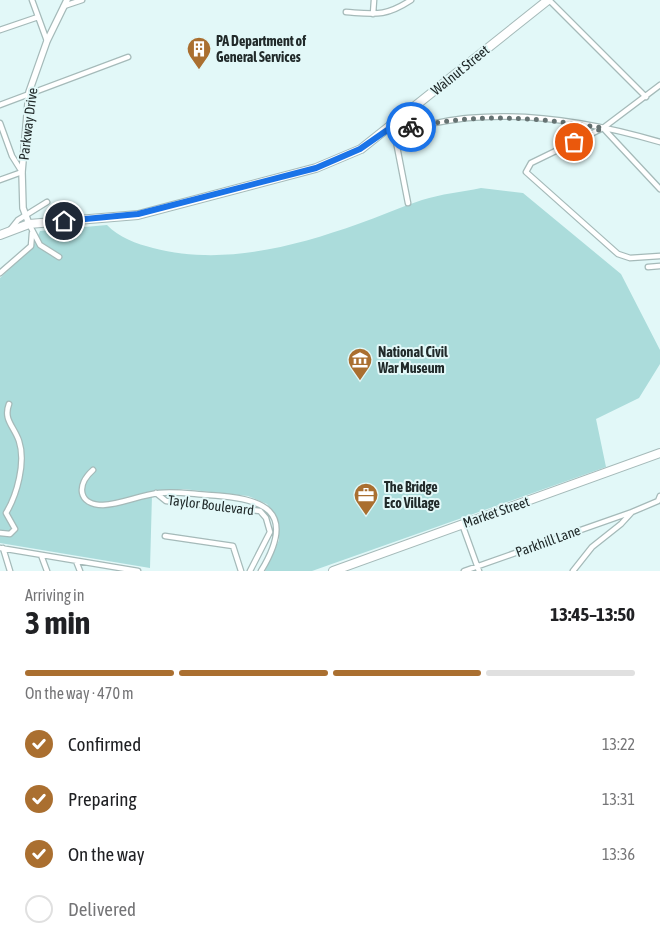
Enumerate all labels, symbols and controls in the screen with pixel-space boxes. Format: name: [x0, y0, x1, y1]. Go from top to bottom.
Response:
place label: PA Department of General Services: [216, 33, 306, 65]
building icon: PA Department of General Services: [186, 36, 212, 70]
street label: Walnut Street: [428, 42, 492, 98]
street label: Parkway Drive: [16, 87, 40, 161]
courier: [386, 102, 436, 152]
icon: bike: [397, 113, 425, 141]
pin: [553, 121, 595, 163]
icon: bag: [560, 128, 588, 156]
pin: [43, 200, 85, 242]
icon: home: [50, 207, 78, 235]
place label: National Civil War Museum: [377, 344, 448, 376]
museum icon: National Civil War Museum: [347, 347, 373, 381]
place label: The Bridge Eco Village: [384, 479, 440, 511]
office icon: The Bridge Eco Village: [353, 482, 379, 516]
street label: Taylor Boulevard: [167, 492, 255, 518]
street label: Market Street: [461, 493, 531, 531]
street label: Parkhill Lane: [513, 522, 583, 560]
text: Arriving in: [25, 586, 85, 604]
text: 13:45–13:50: [550, 603, 635, 625]
text: 3 min: [25, 604, 90, 641]
text: On the way · 470 m: [25, 684, 134, 702]
icon: check: [25, 730, 53, 758]
text: Confirmed: [68, 733, 141, 755]
text: 13:22: [602, 735, 635, 753]
icon: check: [25, 785, 53, 813]
text: Preparing: [68, 788, 137, 810]
text: 13:31: [602, 790, 635, 808]
icon: check: [25, 840, 53, 868]
text: On the way: [68, 843, 145, 865]
text: 13:36: [602, 845, 635, 863]
text: Delivered: [68, 898, 136, 920]

